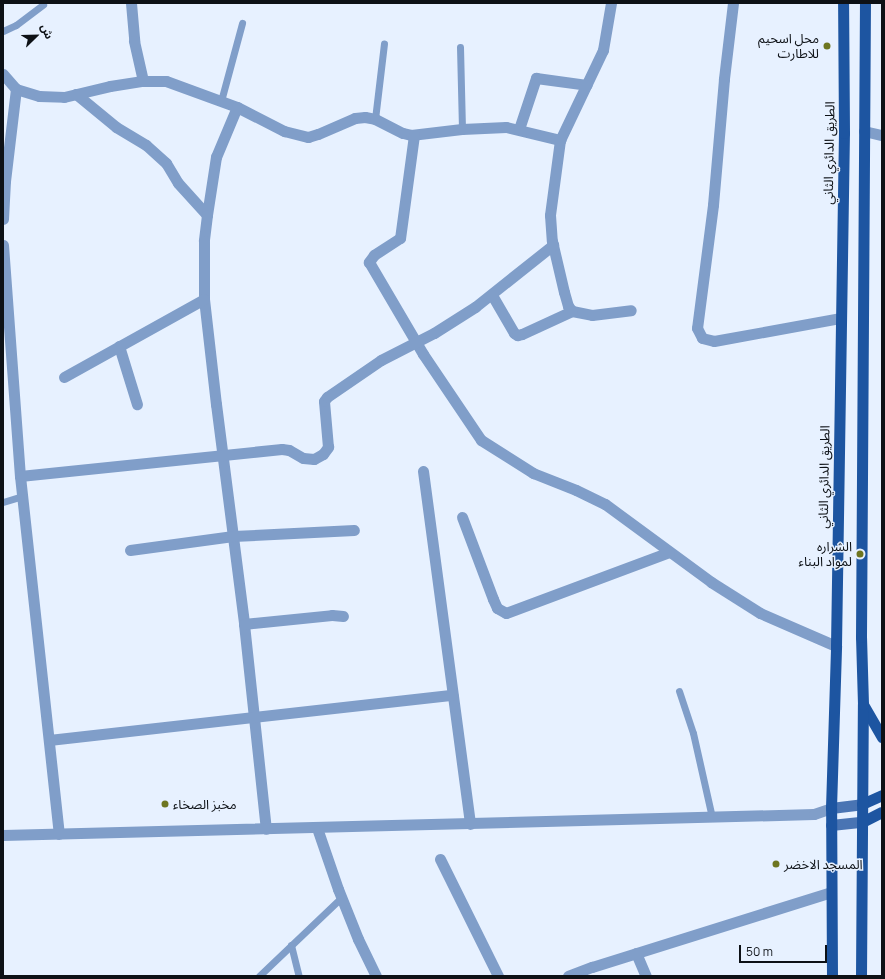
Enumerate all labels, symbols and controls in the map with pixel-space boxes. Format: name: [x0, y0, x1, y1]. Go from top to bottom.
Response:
north arrow: [16, 16, 56, 56]
text: ش: [38, 21, 57, 41]
place label: محل اسحيم للاطارت: [758, 31, 819, 62]
marker: محل اسحيم للاطارت: [822, 41, 832, 51]
street label: الطريق الدائري الثاني: [820, 101, 838, 205]
street label: الطريق الدائري الثاني: [815, 425, 833, 529]
place label: الشراره لمواد البناء: [799, 539, 852, 570]
marker: الشراره لمواد البناء: [855, 549, 865, 559]
place label: مخبز الصخاء: [173, 796, 237, 812]
marker: مخبز الصخاء: [160, 799, 170, 809]
place label: المسجد الاخضر: [784, 856, 863, 872]
marker: المسجد الاخضر: [771, 859, 781, 869]
scale bar: [741, 937, 829, 963]
text: 50 m: [746, 943, 773, 960]

